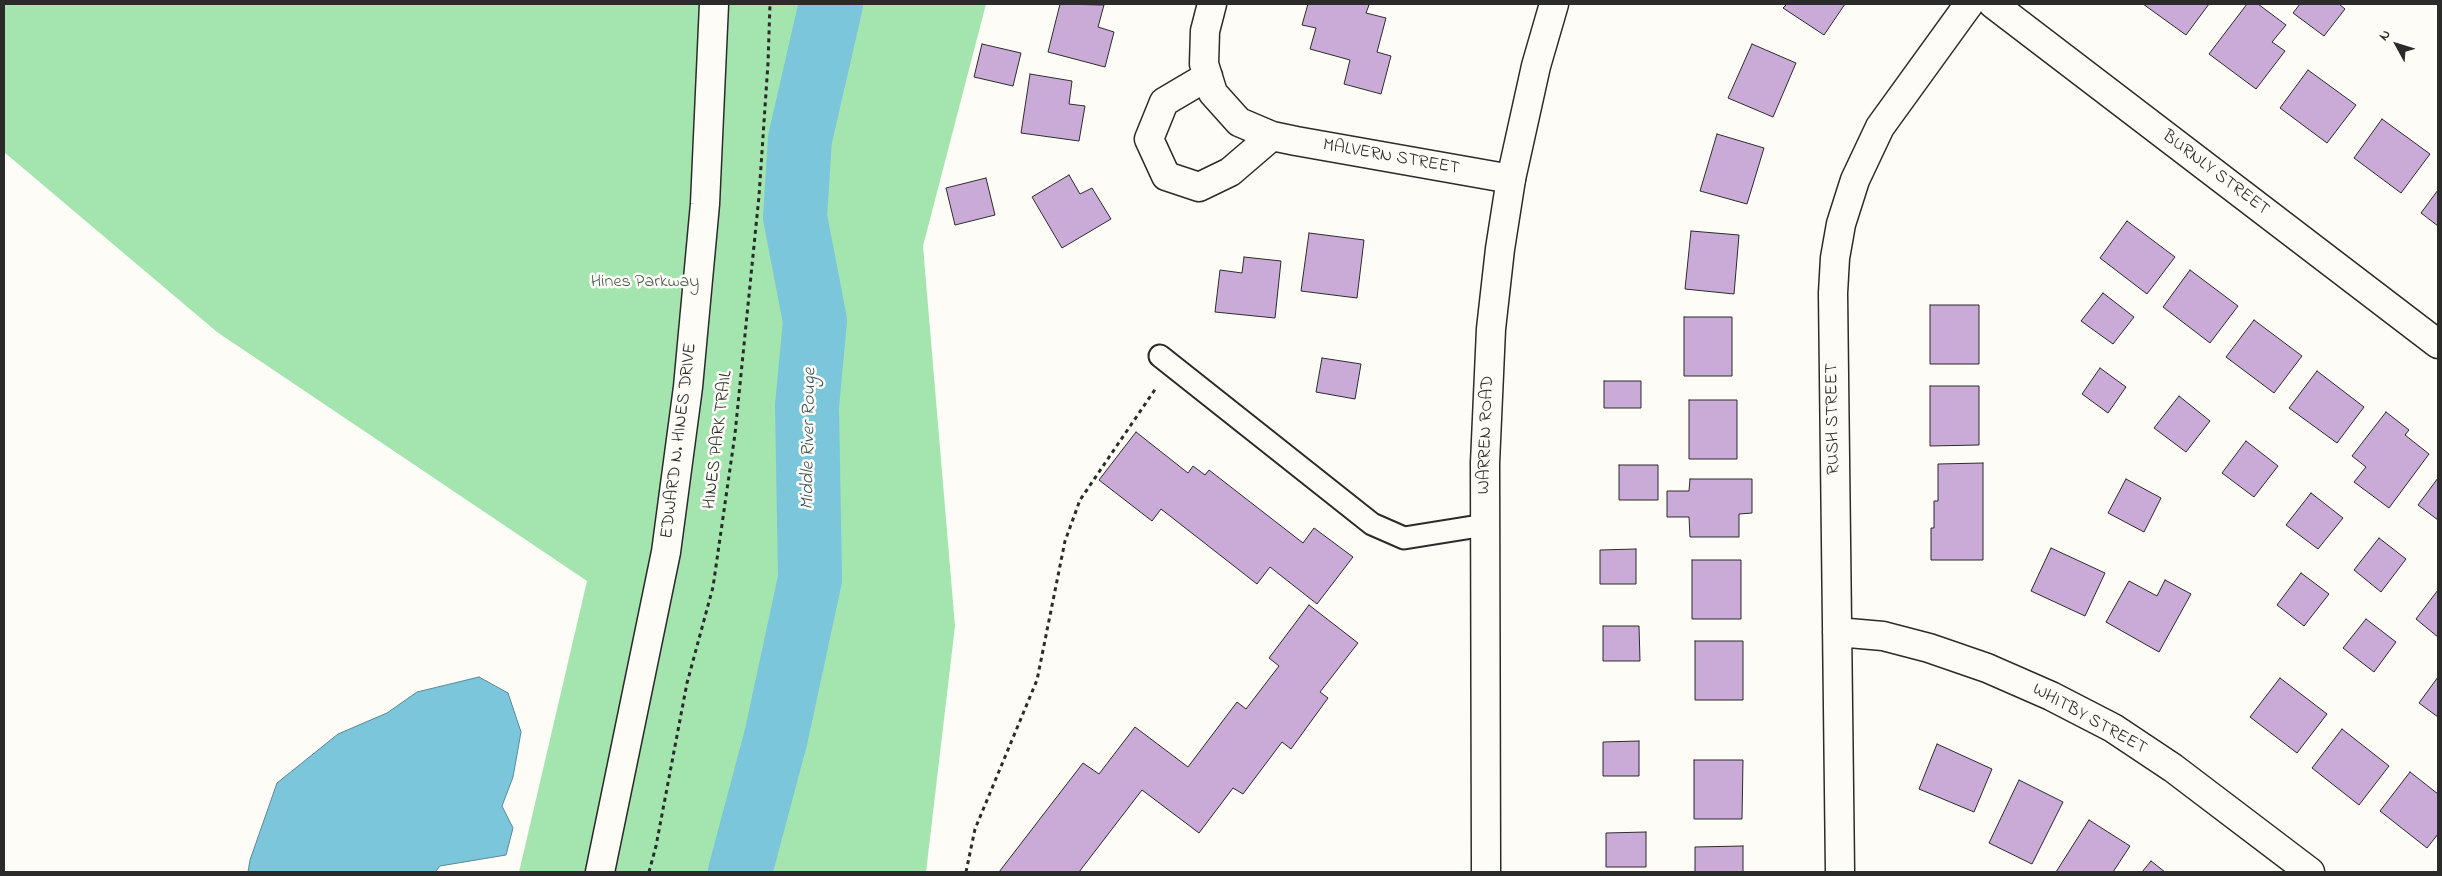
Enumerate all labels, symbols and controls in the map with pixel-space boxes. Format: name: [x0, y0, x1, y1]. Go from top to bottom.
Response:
north arrow: [2372, 20, 2422, 70]
text: N: [2374, 25, 2396, 46]
street label: BURNLY STREET: [2157, 127, 2273, 221]
street label: MALVERN STREET: [1321, 135, 1461, 181]
park label: Hines Parkway: [591, 272, 699, 294]
street label: EDWARD N. HINES DRIVE: [657, 342, 703, 540]
street label: RUSH STREET: [1822, 363, 1846, 475]
water label: Middle River Rouge: [797, 368, 823, 510]
street label: HINES PARK TRAIL: [700, 369, 738, 511]
street label: WARREN ROAD: [1474, 375, 1500, 495]
street label: WHITBY STREET: [2028, 680, 2150, 760]

